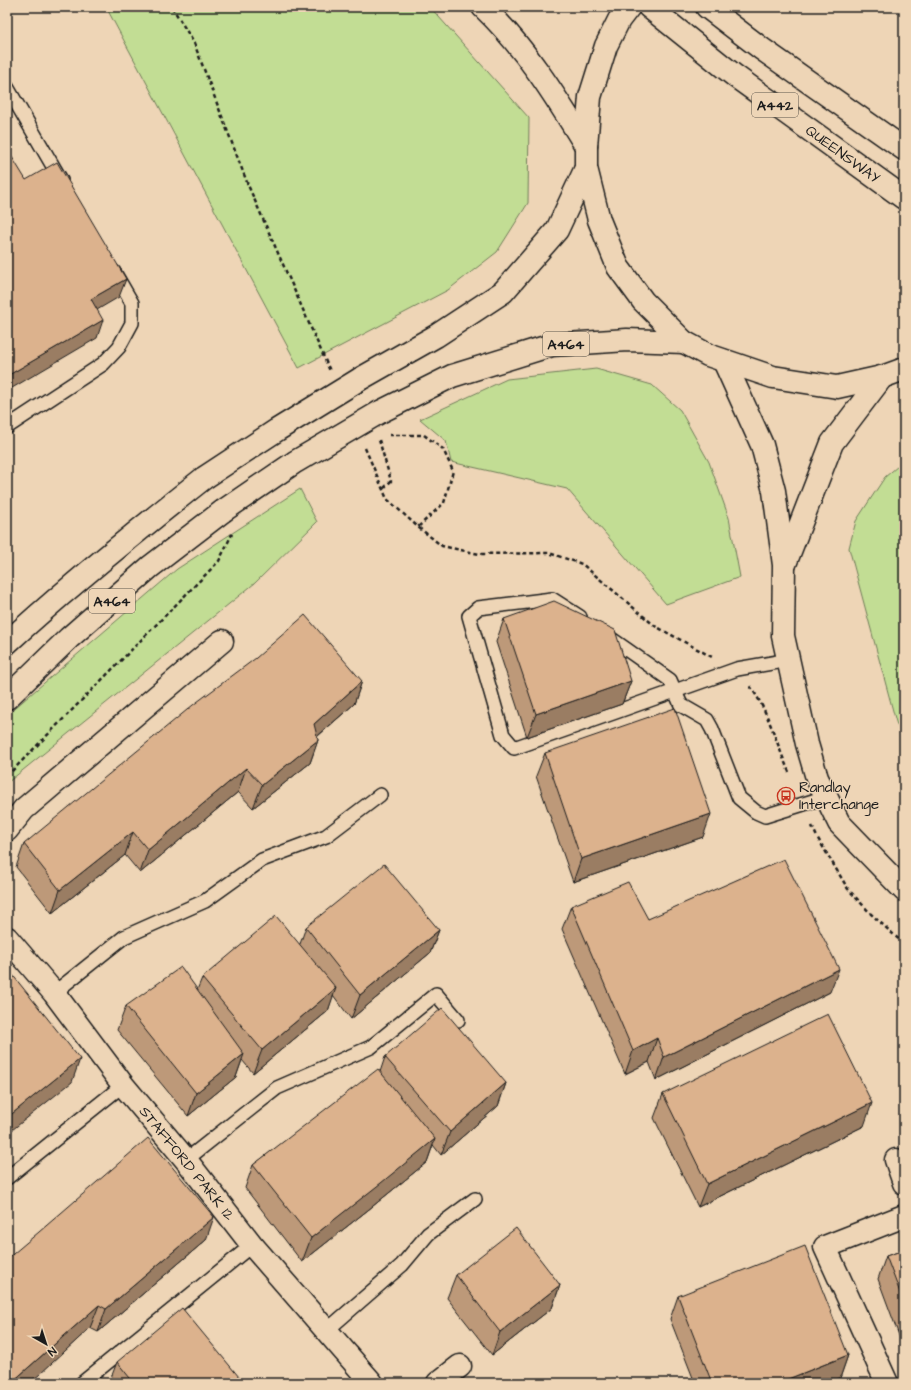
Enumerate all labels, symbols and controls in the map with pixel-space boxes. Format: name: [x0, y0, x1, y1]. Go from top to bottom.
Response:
road number: A442: [752, 93, 798, 117]
street label: QUEENSWAY: [801, 120, 884, 189]
road number: A464: [543, 332, 589, 356]
road number: A464: [89, 589, 135, 613]
place label: Randlay Interchange: [799, 777, 879, 816]
bus stop icon: Randlay Interchange: [776, 786, 796, 806]
street label: STAFFORD PARK 12: [134, 1102, 239, 1225]
north arrow: [26, 1324, 66, 1364]
text: N: [45, 1343, 59, 1359]

